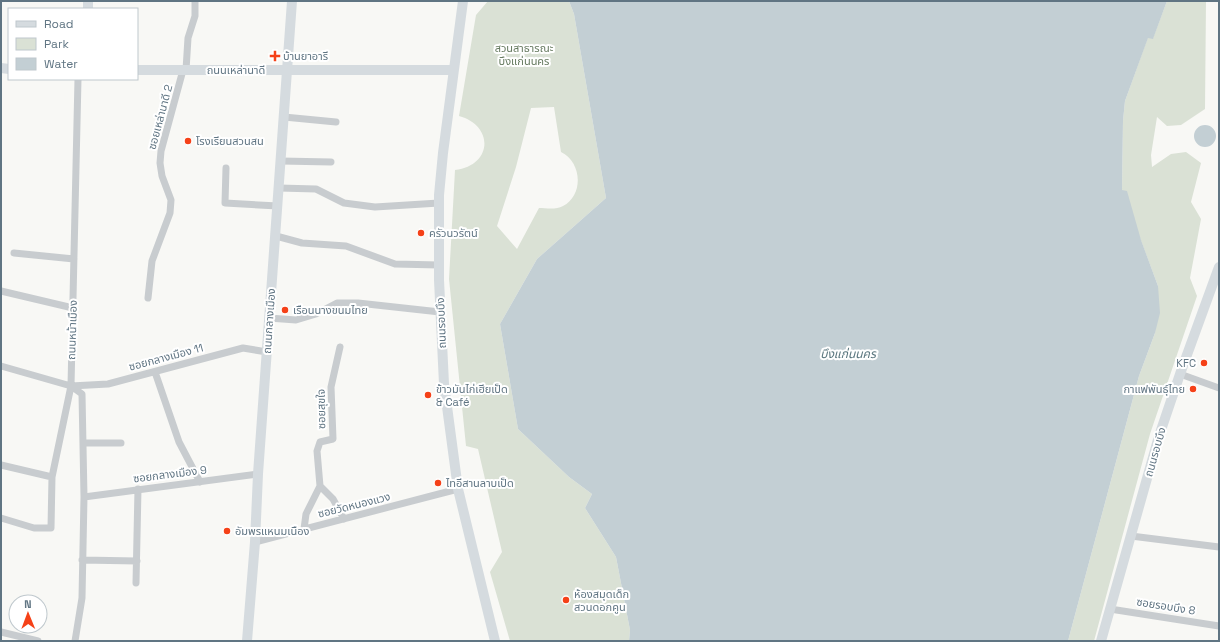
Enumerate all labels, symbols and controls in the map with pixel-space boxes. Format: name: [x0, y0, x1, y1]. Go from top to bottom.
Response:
legend: [8, 8, 138, 80]
text: Road: [44, 16, 73, 32]
text: Park: [44, 36, 69, 52]
park label: สวนสาธารณะ บึงแก่นนคร: [495, 41, 554, 68]
place label: บ้านยาอารี: [283, 49, 329, 63]
marker: บ้านยาอารี: [270, 51, 280, 61]
text: Water: [44, 56, 78, 72]
street label: ถนนเหล่านาดี: [207, 63, 265, 77]
street label: ซอยเหล่านาดี 2: [145, 83, 176, 151]
place label: โรงเรียนสวนสน: [196, 134, 264, 148]
marker: โรงเรียนสวนสน: [183, 136, 193, 146]
place label: ครัวนวรัตน์: [429, 226, 478, 240]
marker: ครัวนวรัตน์: [416, 228, 426, 238]
street label: ถนนกลางเมือง: [260, 288, 278, 354]
street label: ถนนรอบบึง: [433, 297, 449, 349]
street label: ถนนหน้าเมือง: [64, 300, 80, 360]
place label: เรือนนางขนมไทย: [293, 303, 368, 317]
marker: เรือนนางขนมไทย: [280, 305, 290, 315]
street label: ซอยกลางเมือง 11: [127, 340, 205, 374]
water label: บึงแก่นนคร: [820, 346, 877, 362]
place label: KFC: [1176, 356, 1196, 370]
marker: KFC: [1199, 358, 1209, 368]
place label: ข้าวมันไก่เฮียเป็ด & Café: [436, 382, 508, 409]
place label: กาแฟพันธุ์ไทย: [1123, 382, 1185, 396]
marker: กาแฟพันธุ์ไทย: [1188, 384, 1198, 394]
street label: ซอยสุขใจ: [314, 389, 328, 429]
marker: ข้าวมันไก่เฮียเป็ด & Café: [423, 390, 433, 400]
street label: ถนนรอบบึง: [1141, 425, 1169, 478]
street label: ซอยกลางเมือง 9: [132, 463, 208, 485]
place label: ไทอีสานลาบเป็ด: [445, 476, 514, 490]
marker: ไทอีสานลาบเป็ด: [433, 478, 443, 488]
street label: ซอยวัดหนองแวง: [316, 489, 392, 521]
place label: อัมพรแหนมเนือง: [235, 524, 310, 538]
marker: อัมพรแหนมเนือง: [222, 526, 232, 536]
place label: ห้องสมุดเด็ก สวนดอกคูน: [574, 587, 629, 614]
north arrow: [8, 594, 48, 634]
street label: ซอยรอบบึง 8: [1136, 594, 1197, 618]
marker: ห้องสมุดเด็ก สวนดอกคูน: [561, 595, 571, 605]
text: N: [24, 597, 32, 611]

